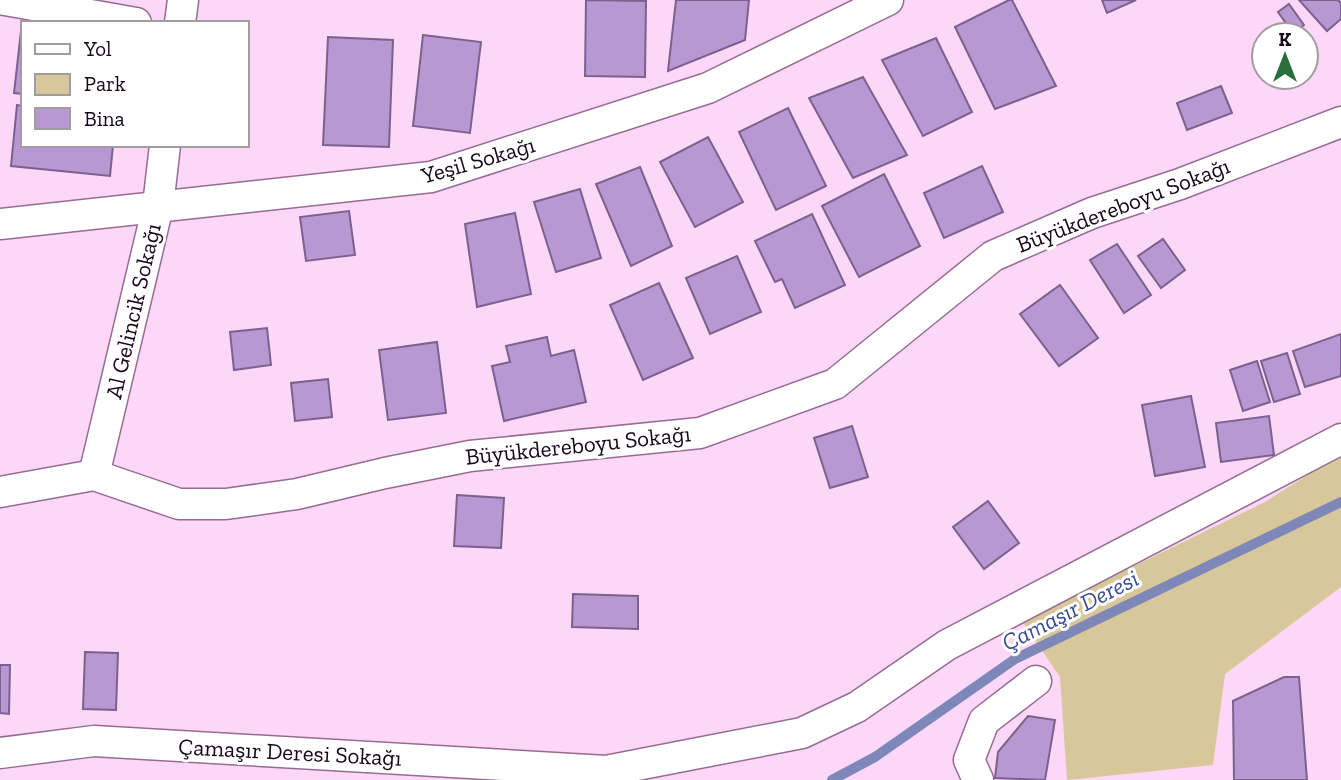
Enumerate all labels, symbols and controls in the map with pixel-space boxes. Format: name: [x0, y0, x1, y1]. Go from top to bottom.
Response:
legend: [21, 21, 248, 147]
north arrow: [1250, 21, 1320, 91]
text: K: [1279, 28, 1292, 51]
text: Yol: [83, 36, 112, 61]
text: Park: [84, 71, 126, 96]
text: Bina: [84, 106, 125, 131]
street label: Yeşil Sokağı: [417, 130, 538, 190]
street label: Büyükdereboyu Sokağı: [1012, 151, 1234, 259]
street label: Al Gelincik Sokağı: [99, 221, 167, 401]
street label: Büyükdereboyu Sokağı: [464, 419, 692, 471]
water label: Çamaşır Deresi: [997, 563, 1143, 657]
street label: Çamaşır Deresi Sokağı: [178, 732, 402, 772]

